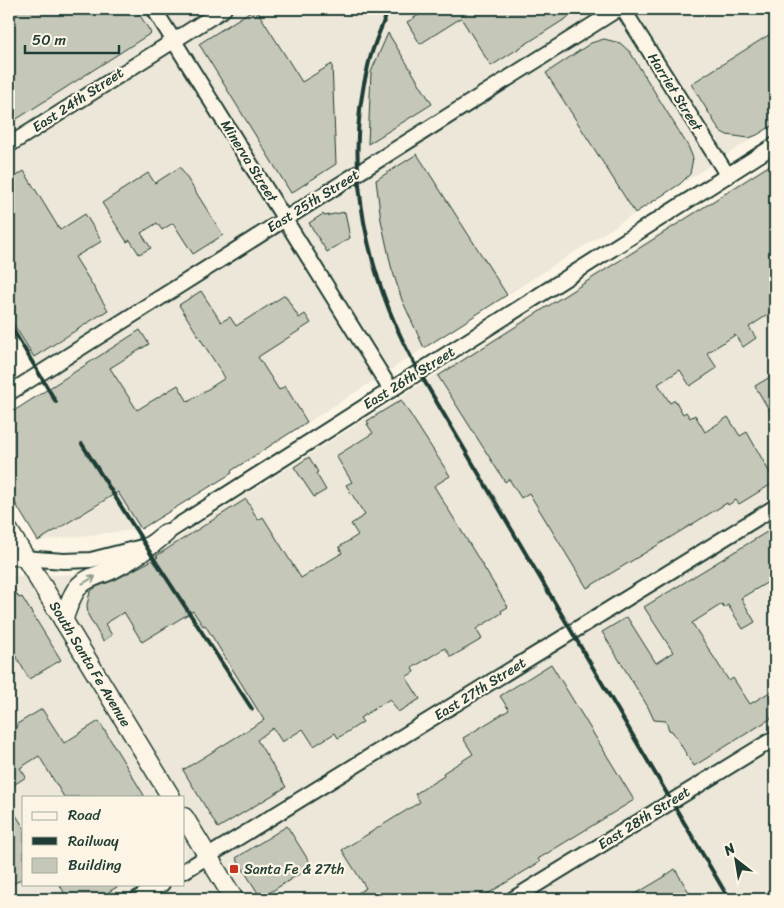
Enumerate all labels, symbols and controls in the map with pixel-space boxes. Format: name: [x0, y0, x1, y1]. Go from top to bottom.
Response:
scale bar: [25, 22, 119, 54]
text: 50 m: [32, 27, 67, 53]
street label: Harriet Street: [641, 48, 710, 138]
street label: East 24th Street: [27, 61, 129, 139]
street label: Minerva Street: [214, 115, 285, 208]
street label: East 25th Street: [262, 162, 364, 240]
street label: East 26th Street: [358, 340, 460, 416]
one-way arrow: [81, 575, 96, 585]
street label: South Santa Fe Avenue: [42, 596, 138, 732]
street label: East 27th Street: [429, 651, 531, 727]
street label: East 28th Street: [593, 779, 695, 857]
legend: [22, 796, 185, 886]
text: Road: [68, 802, 101, 828]
text: Railway: [68, 828, 119, 854]
north arrow: [712, 836, 762, 886]
text: N: [718, 836, 740, 863]
text: Building: [68, 852, 122, 878]
place label: Santa Fe & 27th: [244, 857, 344, 882]
marker: Santa Fe & 27th: [228, 863, 240, 875]

